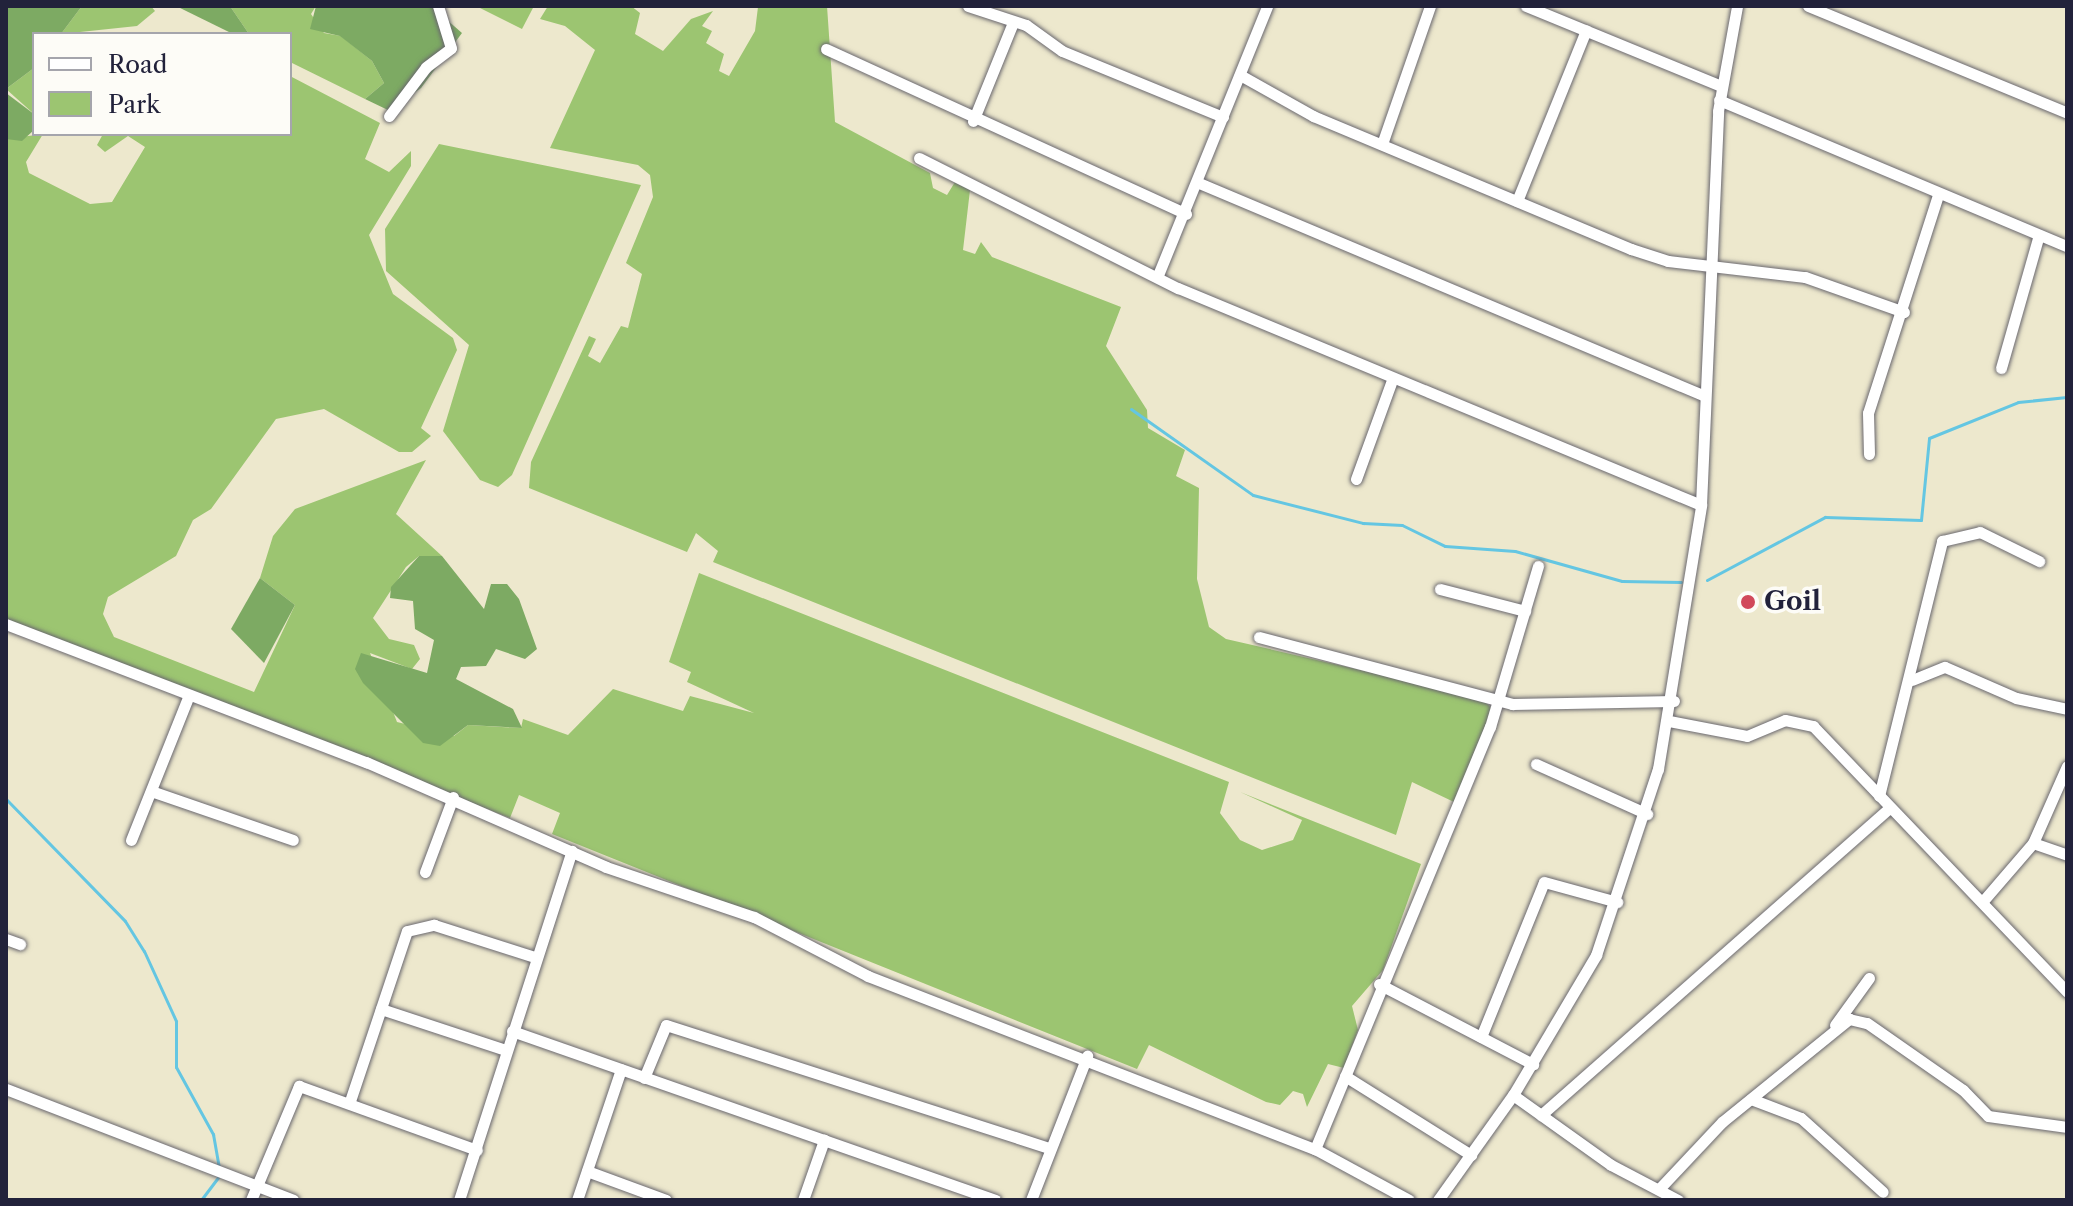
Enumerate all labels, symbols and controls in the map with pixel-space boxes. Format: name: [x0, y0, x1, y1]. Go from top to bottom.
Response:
legend: [32, 32, 292, 136]
text: Road: [108, 50, 167, 79]
text: Park: [108, 90, 160, 119]
place label: Goil: [1764, 586, 1821, 618]
marker: Goil: [1739, 593, 1757, 611]

